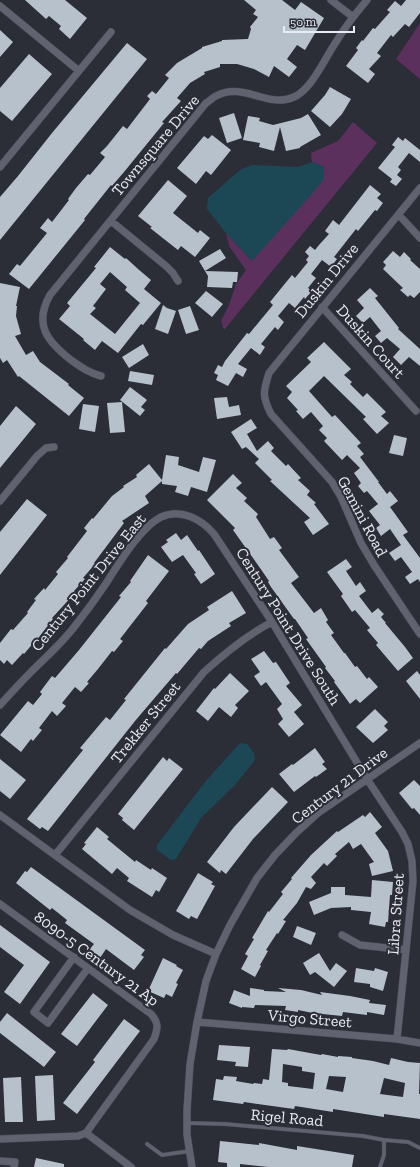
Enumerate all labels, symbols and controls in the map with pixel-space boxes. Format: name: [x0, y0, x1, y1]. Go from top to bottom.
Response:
scale bar: [284, 8, 354, 34]
text: 50 m: [290, 15, 317, 29]
street label: Townsquare Drive: [108, 91, 203, 200]
street label: Duskin Drive: [291, 239, 362, 321]
street label: Duskin Court: [332, 300, 409, 382]
street label: Gemini Road: [333, 473, 392, 560]
street label: Century Point Drive East: [27, 510, 150, 655]
street label: Century Point Drive South: [232, 544, 345, 709]
street label: Trekker Street: [107, 677, 184, 767]
street label: Century 21 Drive: [287, 743, 391, 828]
street label: Libra Street: [383, 872, 408, 956]
street label: 8090-5 Century 21 Ap: [31, 907, 163, 1010]
street label: Virgo Street: [266, 1005, 353, 1032]
street label: Rigel Road: [250, 1105, 324, 1130]

